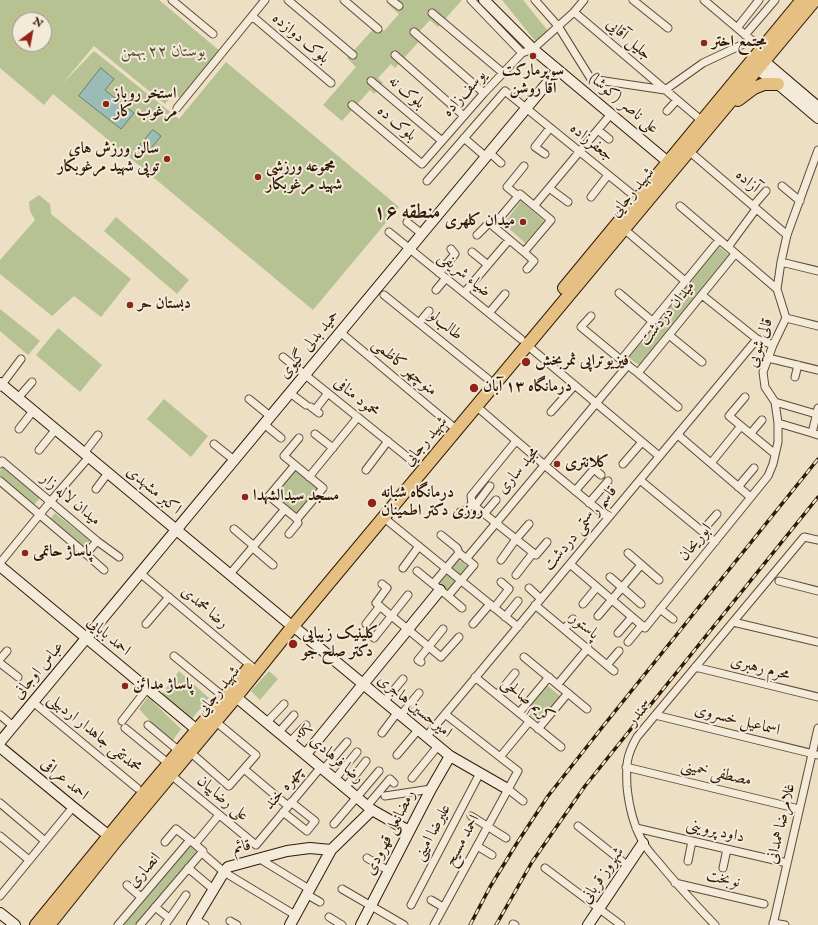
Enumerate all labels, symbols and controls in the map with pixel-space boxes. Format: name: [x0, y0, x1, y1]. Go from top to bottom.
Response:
street label: بلوک دوازده: [267, 9, 333, 69]
north arrow: [12, 12, 52, 52]
text: N: [30, 14, 46, 31]
street label: جلیل آقایی: [601, 15, 655, 65]
place label: مجتمع اختر: [712, 33, 766, 53]
marker: مجتمع اختر: [699, 38, 709, 48]
park label: بوستان ۲۲ بهمن: [120, 43, 206, 63]
marker: سوپرمارکت آقا روشن: [528, 51, 538, 61]
place label: سوپرمارکت آقا روشن: [502, 62, 564, 100]
street label: یوسف‌زاده: [439, 67, 491, 121]
street label: علی ناصر (کوشا): [584, 69, 662, 139]
street label: بلوک نه: [384, 72, 428, 114]
place label: استخر روباز مرغوب کار: [114, 85, 177, 123]
marker: استخر روباز مرغوب کار: [101, 99, 111, 109]
street label: بلوک ده: [372, 102, 420, 146]
street label: جعفرزاده: [565, 120, 617, 166]
place label: سالن ورزش های توپی شهید مرغوبکار: [58, 140, 159, 178]
marker: سالن ورزش های توپی شهید مرغوبکار: [162, 154, 172, 164]
place label: مجموعه ورزشی شهید مرغوبکار: [266, 158, 342, 196]
street label: شهید رجایی: [607, 164, 659, 222]
street label: آزاده: [731, 166, 763, 198]
marker: مجموعه ورزشی شهید مرغوبکار: [253, 172, 263, 182]
district label: منطقه ۱۶: [374, 202, 440, 226]
place label: میدان کلهری: [445, 212, 515, 232]
marker: میدان کلهری: [518, 217, 528, 227]
street label: ضیاء شریفی: [434, 248, 494, 302]
street label: میدان دردشت: [636, 278, 700, 350]
place label: دبستان حر: [138, 295, 191, 315]
marker: دبستان حر: [125, 300, 135, 310]
street label: حمید بدلی گیوی: [276, 307, 344, 383]
street label: طالب‌لو: [424, 307, 466, 345]
street label: قالی شویی: [744, 316, 778, 370]
street label: منوچهر کاظمی: [367, 335, 441, 401]
place label: فیزیوتراپی ثمربخش: [535, 352, 629, 372]
marker: فیزیوتراپی ثمربخش: [520, 356, 532, 368]
street label: محمود منافی: [329, 374, 383, 422]
place label: درمانگاه ۱۳ آبان: [483, 378, 572, 398]
marker: درمانگاه ۱۳ آبان: [468, 382, 480, 394]
street label: شهید رجایی: [400, 413, 452, 471]
street label: مجید ساری: [494, 443, 544, 499]
place label: کلانتری: [565, 454, 609, 474]
marker: کلانتری: [552, 459, 562, 469]
street label: اکبر مشهدی: [122, 463, 184, 519]
street label: میدان لاله زار: [36, 469, 104, 531]
street label: قاسم رستمی دردشت: [540, 483, 622, 575]
place label: درمانگاه شبانه روزی دکتر اطمینان: [381, 484, 483, 522]
place label: مسجد سیدالشهدا: [253, 487, 339, 507]
marker: مسجد سیدالشهدا: [240, 492, 250, 502]
marker: درمانگاه شبانه روزی دکتر اطمینان: [366, 497, 378, 509]
street label: ابوریحان: [675, 520, 717, 566]
place label: پاساژ حاتمی: [33, 543, 92, 563]
marker: پاساژ حاتمی: [20, 548, 30, 558]
street label: رضا محمدی: [176, 583, 232, 633]
street label: پاستور: [566, 609, 602, 645]
street label: احمد بابایی: [82, 613, 134, 661]
place label: کلینیک زیبایی دکتر صلح جو: [302, 625, 378, 663]
street label: عباس اوجانی: [9, 638, 69, 704]
marker: کلینیک زیبایی دکتر صلح جو: [287, 638, 299, 650]
street label: محرم رهبری: [728, 652, 792, 686]
street label: شهید رجایی: [193, 663, 245, 721]
street label: امیرحسین هاجری: [373, 671, 455, 743]
street label: کریم صالحی: [497, 674, 557, 728]
place label: پاساژ مدائن: [133, 676, 193, 696]
marker: پاساژ مدائن: [120, 681, 130, 691]
street label: محمدتقی جاهدار اردبیلی: [43, 690, 145, 778]
street label: سمندر: [623, 696, 657, 730]
street label: اسماعیل خسروی: [692, 701, 782, 741]
street label: رضا فرهادی کیا: [293, 721, 367, 789]
street label: احمد عراقی: [36, 755, 92, 805]
street label: مصطفی خمینی: [679, 757, 753, 791]
street label: چهره خند: [260, 761, 310, 815]
street label: علی رضاییان: [192, 772, 252, 826]
street label: غلامرضا همدانی: [763, 782, 801, 866]
street label: رمضانعلی قهرودی: [361, 787, 421, 879]
street label: علیرضا امینی: [410, 801, 456, 865]
street label: احمد مسیح: [441, 812, 485, 870]
street label: داود پروینی: [684, 816, 746, 848]
street label: قائم: [231, 837, 253, 859]
street label: شهروز قربانی: [577, 844, 629, 908]
street label: انصاری: [125, 849, 165, 893]
street label: نوبخت: [704, 867, 742, 893]

